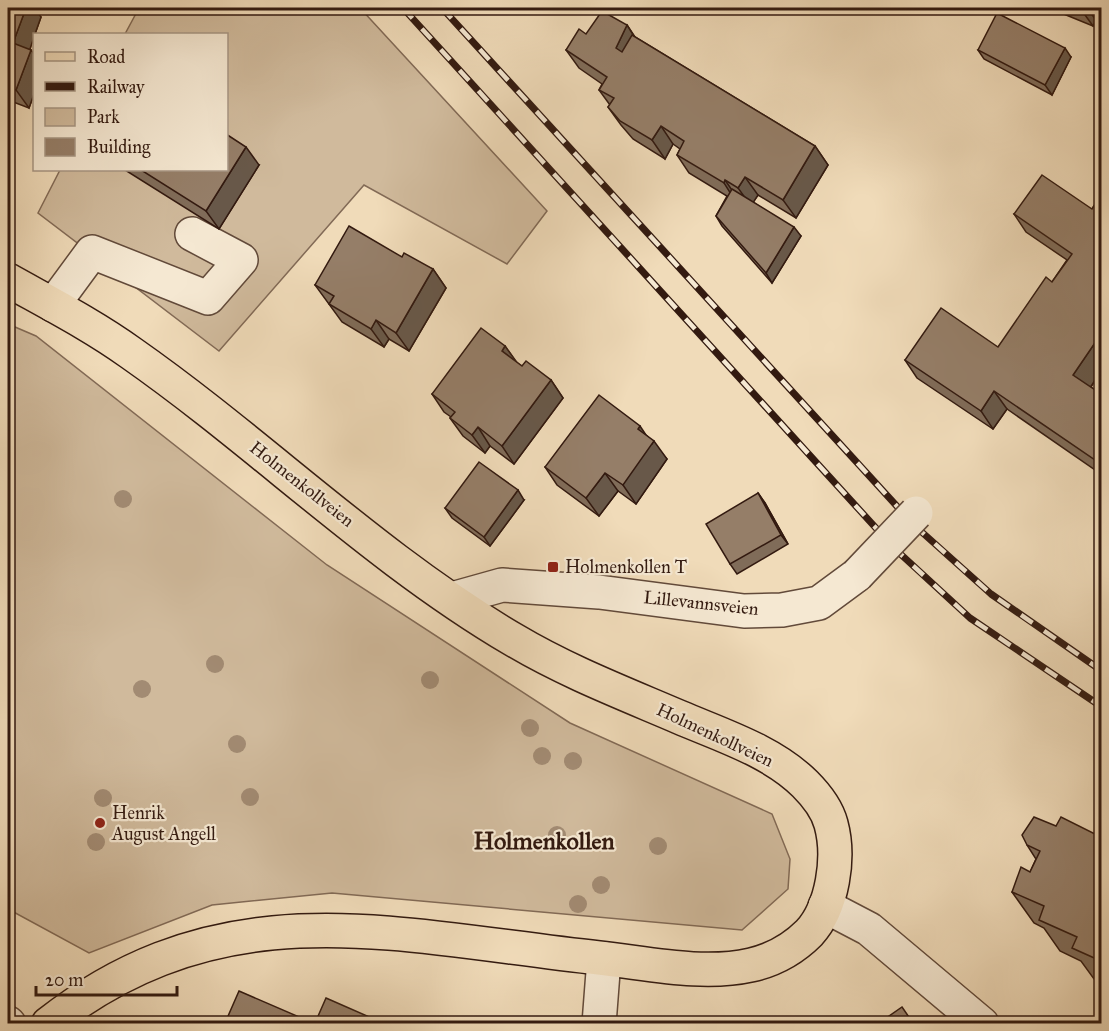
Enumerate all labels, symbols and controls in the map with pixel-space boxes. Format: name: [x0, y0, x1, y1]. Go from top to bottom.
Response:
legend: [33, 33, 228, 171]
text: Road: [87, 46, 125, 68]
text: Railway: [87, 76, 145, 98]
text: Park: [87, 106, 120, 128]
text: Building: [87, 136, 151, 159]
street label: Holmenkollveien: [245, 436, 359, 532]
place label: Holmenkollen T: [565, 556, 687, 578]
marker: Holmenkollen T: [546, 560, 560, 574]
street label: Lillevannsveien: [642, 586, 760, 620]
street label: Holmenkollveien: [653, 698, 777, 772]
place label: Henrik August Angell: [111, 802, 216, 846]
marker: Henrik August Angell: [93, 816, 107, 830]
district label: Holmenkollen: [473, 826, 615, 856]
scale bar: [36, 959, 177, 997]
text: 20 m: [45, 969, 83, 991]

